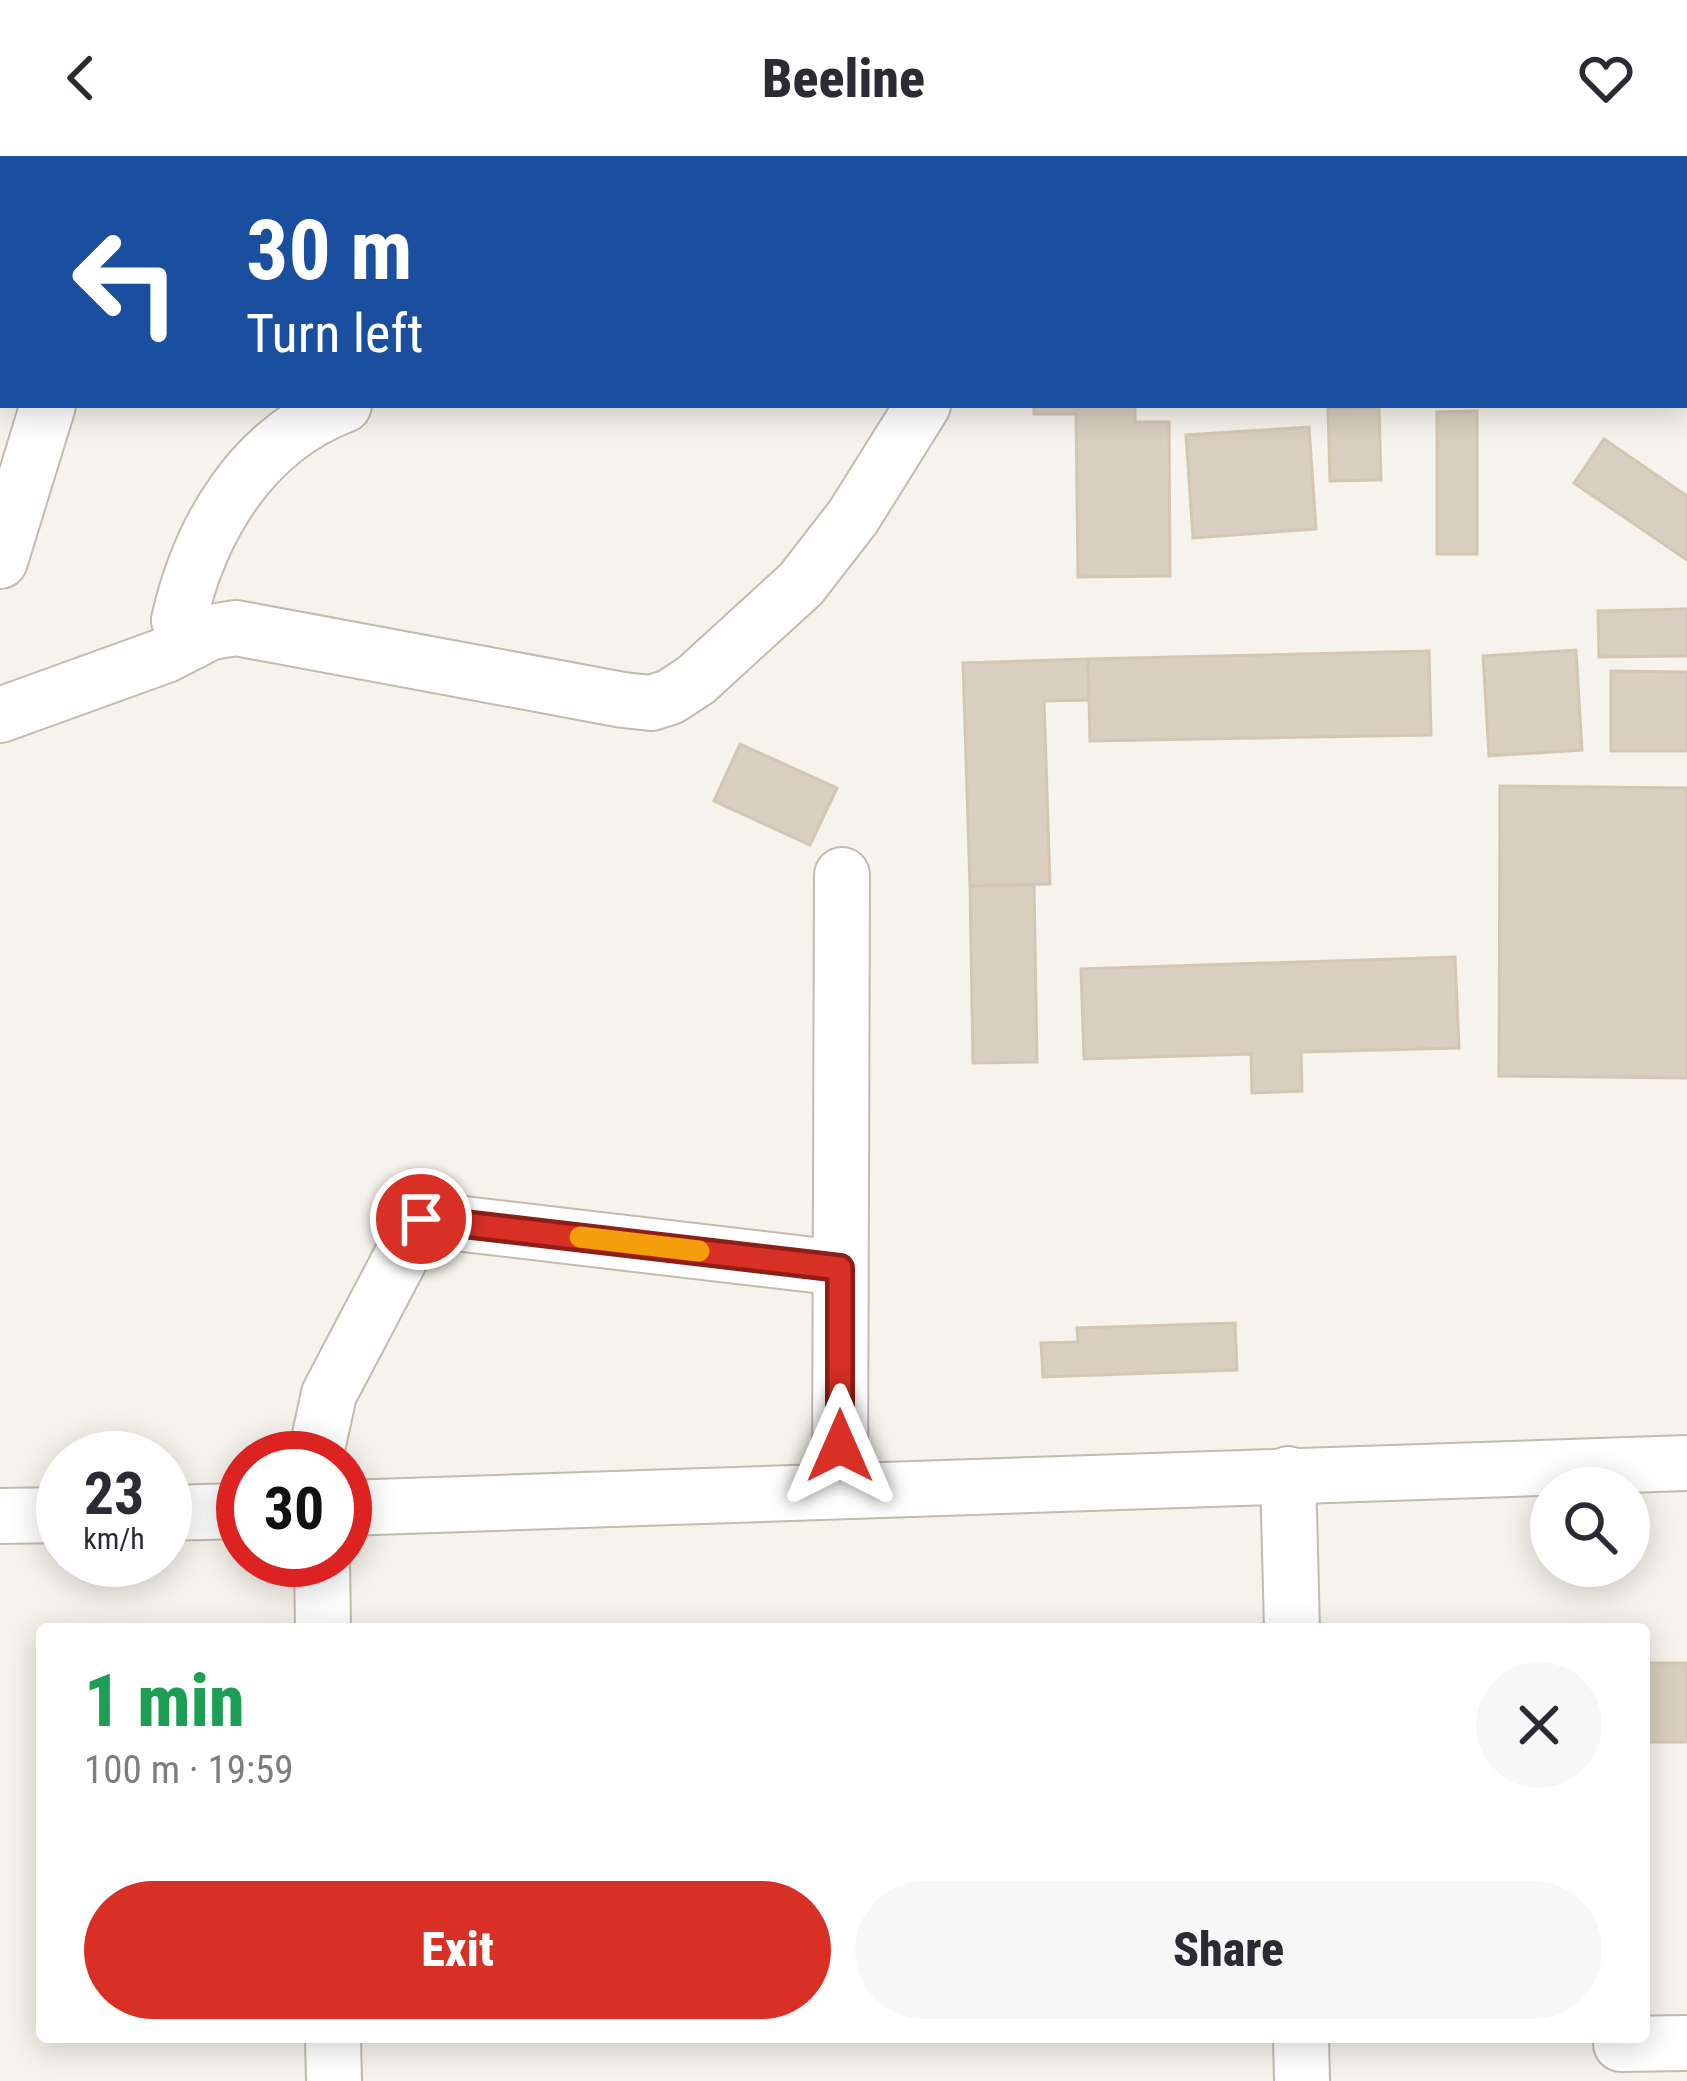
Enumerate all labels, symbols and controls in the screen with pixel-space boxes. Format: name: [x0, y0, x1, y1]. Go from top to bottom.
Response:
icon: back: [48, 45, 114, 111]
icon: heart: [1573, 45, 1639, 111]
text: Beeline: [762, 47, 925, 110]
text: 30 m: [246, 201, 413, 300]
icon: left: [48, 204, 204, 360]
text: Turn left: [246, 302, 423, 365]
pin: [370, 1168, 472, 1270]
icon: arrive: [388, 1186, 454, 1252]
position arrow: [777, 1383, 903, 1509]
speed limit sign: 30: [216, 1431, 372, 1587]
text: 23: [84, 1458, 144, 1529]
map controls: [1530, 1467, 1650, 1587]
button: search: [1530, 1467, 1650, 1587]
text: km/h: [83, 1521, 145, 1556]
text: 1 min: [84, 1659, 245, 1744]
button: close: [1476, 1662, 1602, 1788]
text: 100 m · 19:59: [84, 1747, 294, 1793]
button: Exit: [84, 1881, 831, 2019]
button: Share: [855, 1881, 1602, 2019]

